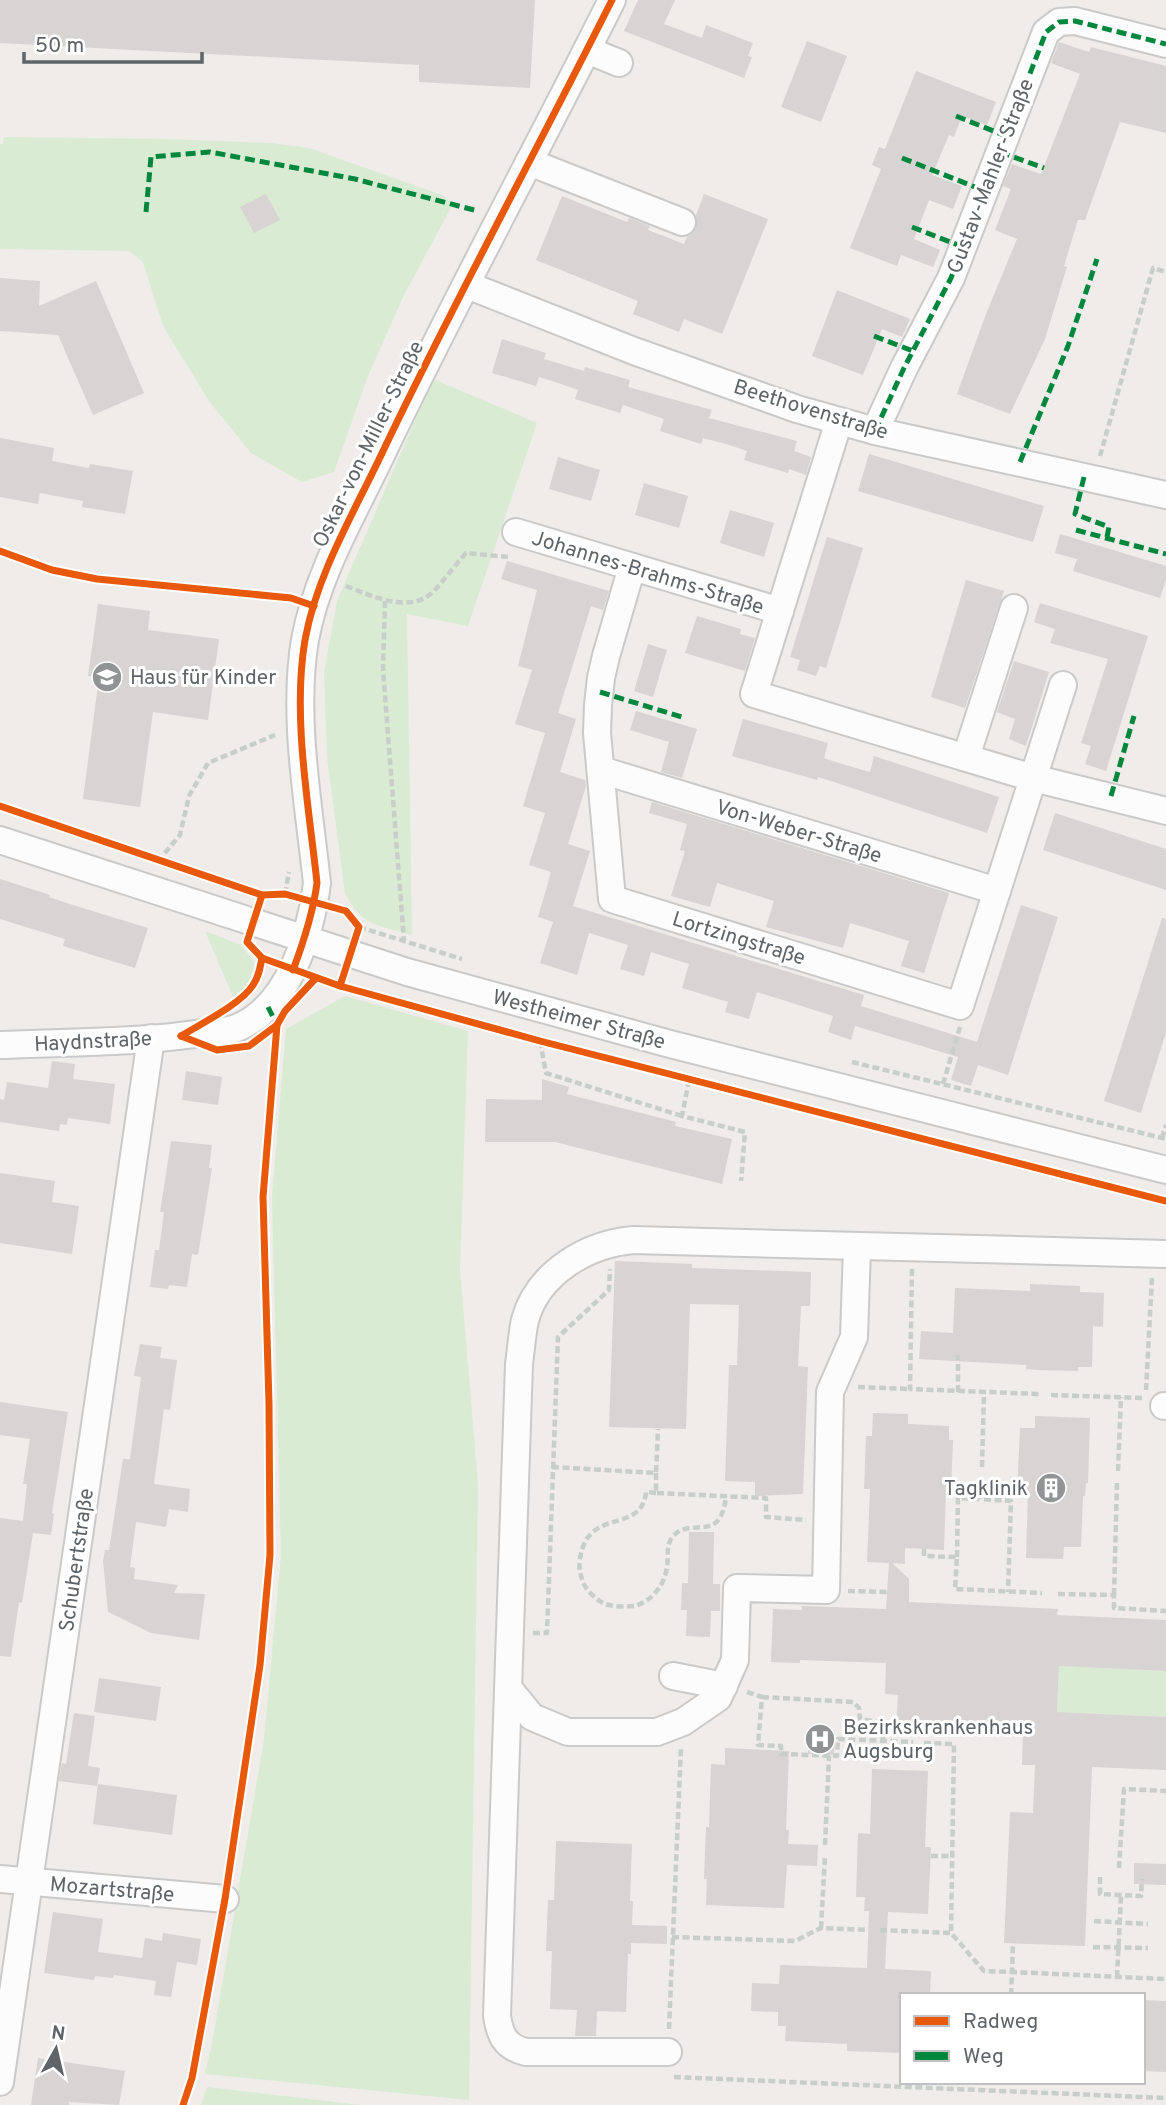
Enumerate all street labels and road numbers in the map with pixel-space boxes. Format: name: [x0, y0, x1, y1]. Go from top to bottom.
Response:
street label: Gustav-Mahler-Straße: [942, 75, 1041, 278]
street label: Oskar-von-Miller-Straße: [308, 337, 431, 552]
street label: Beethovenstraße: [730, 374, 891, 447]
street label: Johannes-Brahms-Straße: [528, 525, 767, 622]
street label: Von-Weber-Straße: [712, 794, 885, 871]
street label: Lortzingstraße: [669, 906, 808, 973]
street label: Westheimer Straße: [489, 984, 668, 1057]
street label: Haydnstraße: [33, 1026, 153, 1059]
street label: Schubertstraße: [54, 1487, 101, 1634]
street label: Mozartstraße: [48, 1872, 175, 1909]

